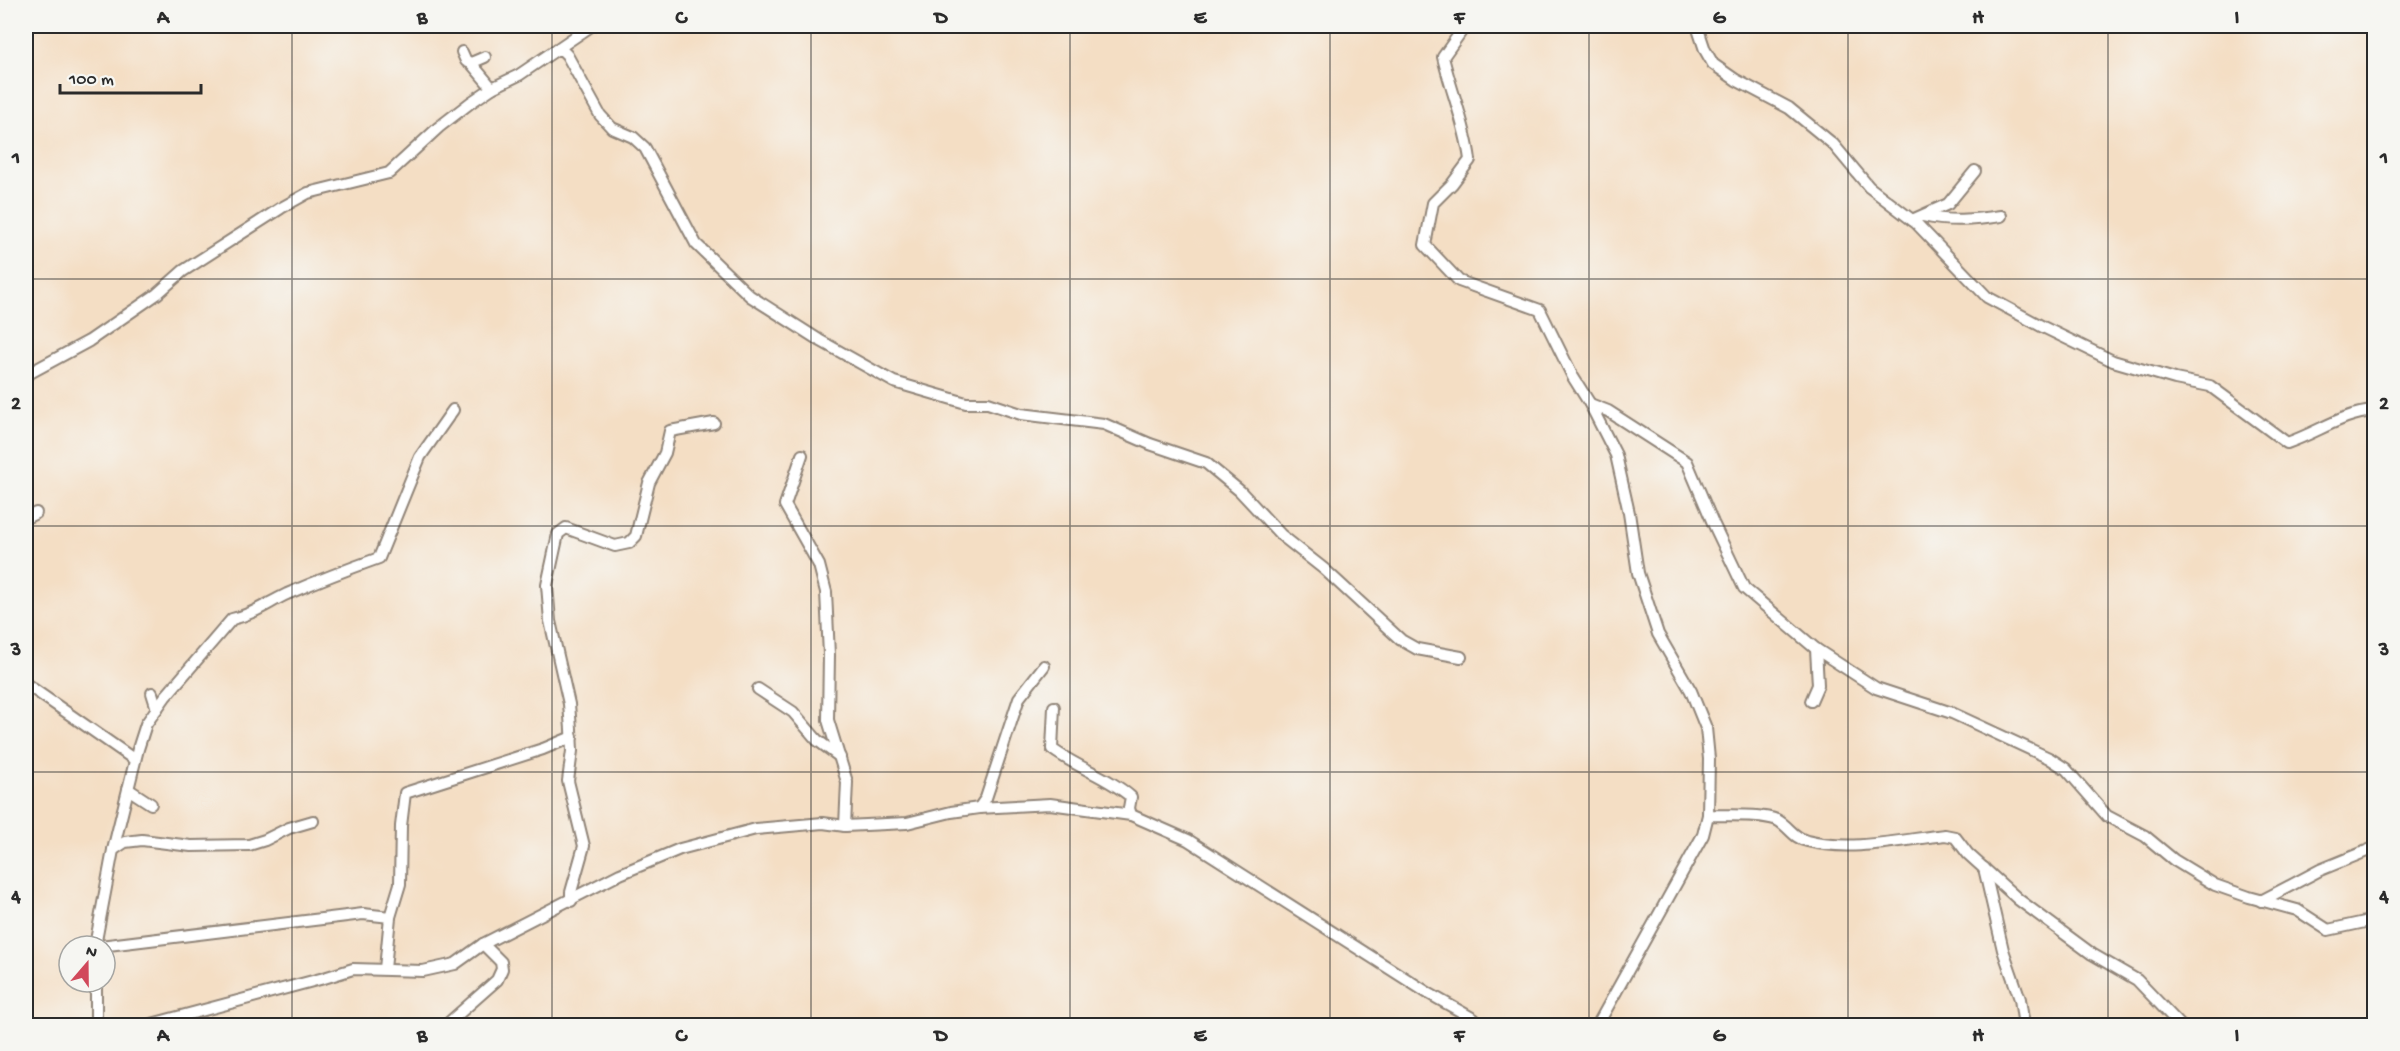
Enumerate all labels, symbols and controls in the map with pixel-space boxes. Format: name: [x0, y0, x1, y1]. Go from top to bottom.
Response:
text: A: [156, 8, 171, 31]
text: B: [416, 8, 428, 31]
text: C: [675, 8, 689, 31]
text: D: [932, 8, 948, 31]
text: E: [1194, 8, 1208, 31]
text: F: [1453, 8, 1466, 31]
text: G: [1713, 8, 1727, 31]
text: H: [1972, 8, 1984, 31]
text: I: [2235, 8, 2240, 31]
scale bar: [60, 57, 201, 95]
text: 100 m: [68, 70, 114, 91]
text: 1: [11, 148, 20, 171]
text: 1: [2379, 148, 2388, 171]
text: 2: [11, 394, 21, 417]
text: 2: [2379, 394, 2389, 417]
text: 3: [10, 640, 21, 663]
text: 3: [2378, 640, 2389, 663]
text: 4: [10, 887, 21, 910]
text: 4: [2378, 887, 2389, 910]
north arrow: [57, 934, 117, 994]
text: N: [83, 942, 100, 964]
text: A: [156, 1026, 171, 1049]
text: B: [416, 1026, 428, 1049]
text: C: [675, 1026, 689, 1049]
text: D: [932, 1026, 948, 1049]
text: E: [1194, 1026, 1208, 1049]
text: F: [1453, 1026, 1466, 1049]
text: G: [1713, 1026, 1727, 1049]
text: H: [1972, 1026, 1984, 1049]
text: I: [2235, 1026, 2240, 1049]

